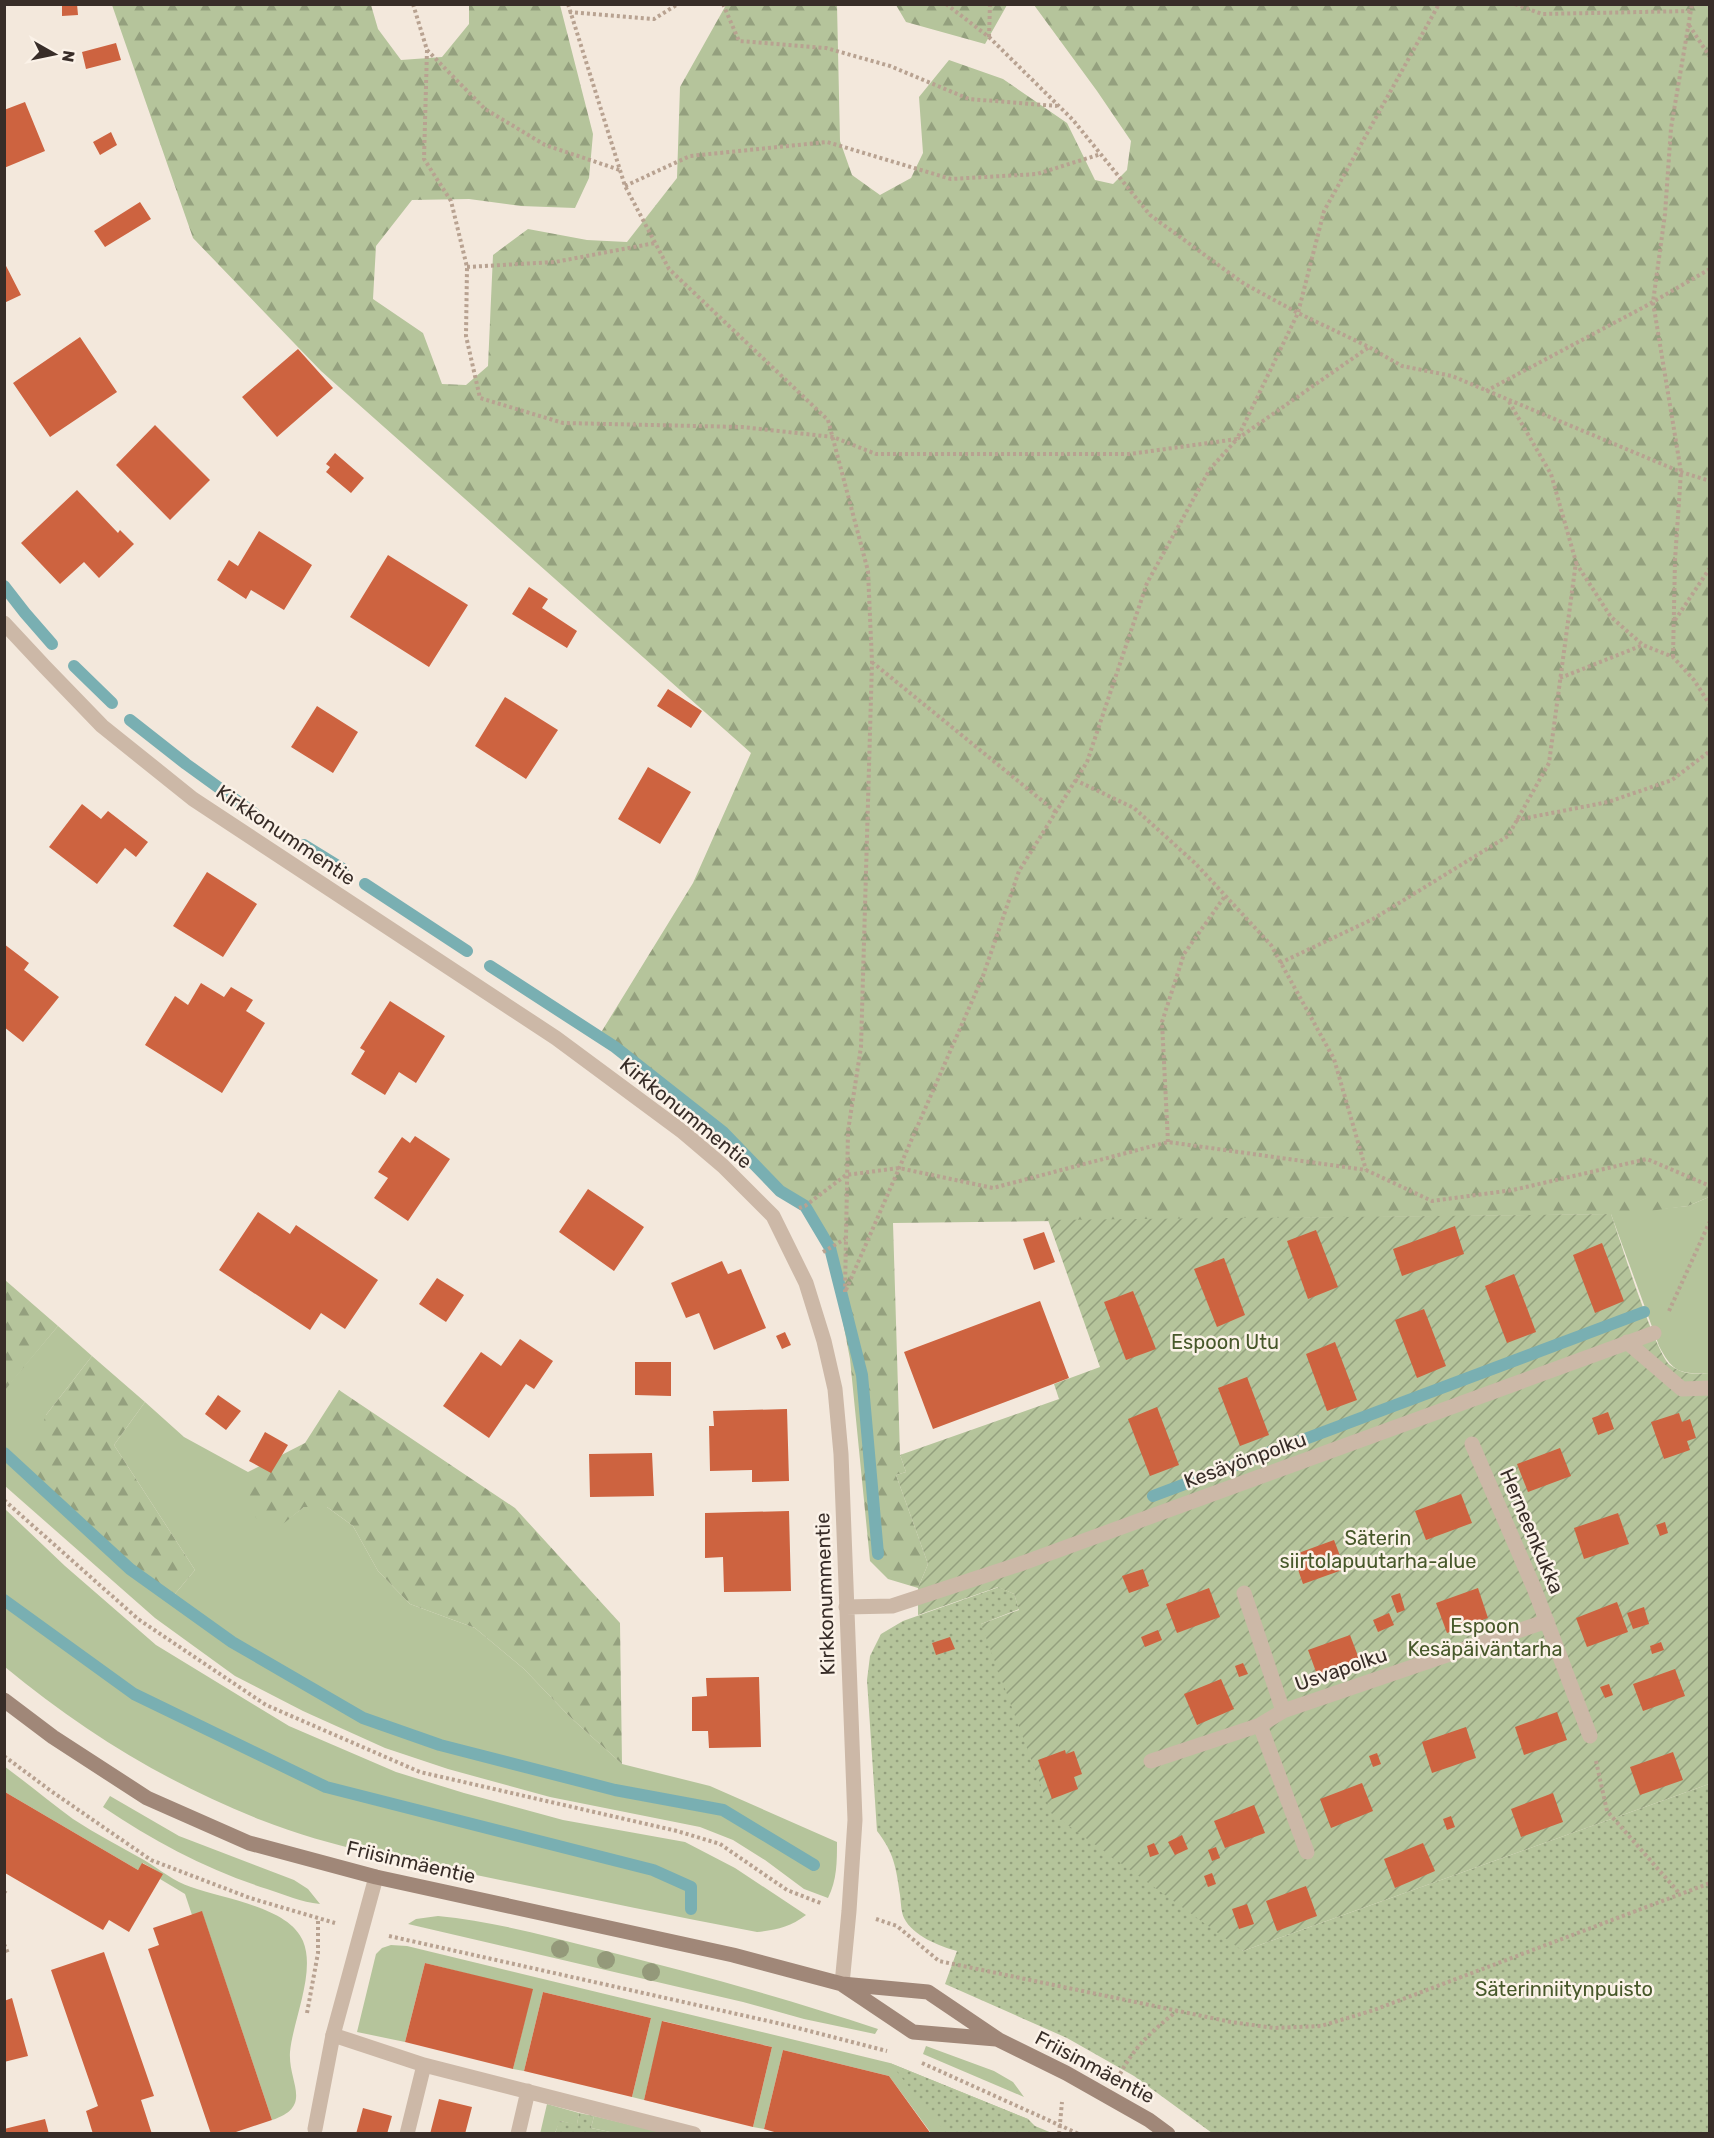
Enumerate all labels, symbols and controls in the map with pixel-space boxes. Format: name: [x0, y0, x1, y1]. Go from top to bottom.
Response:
north arrow: [24, 24, 84, 84]
text: N: [58, 49, 79, 63]
street label: Kirkkonummentie: [212, 780, 360, 890]
street label: Kirkkonummentie: [615, 1052, 757, 1174]
park label: Espoon Utu: [1171, 1330, 1279, 1354]
street label: Kesäyönpolku: [1181, 1427, 1309, 1493]
street label: Herneenkukka: [1495, 1465, 1569, 1597]
street label: Kirkkonummentie: [810, 1512, 840, 1676]
park label: Säterin siirtolapuutarha-alue: [1280, 1526, 1476, 1573]
park label: Espoon Kesäpäiväntarha: [1407, 1614, 1563, 1661]
street label: Usvapolku: [1292, 1642, 1390, 1696]
street label: Friisinmäentie: [344, 1835, 478, 1889]
park label: Säterinniitynpuisto: [1475, 1977, 1653, 2001]
street label: Friisinmäentie: [1031, 2025, 1159, 2109]

